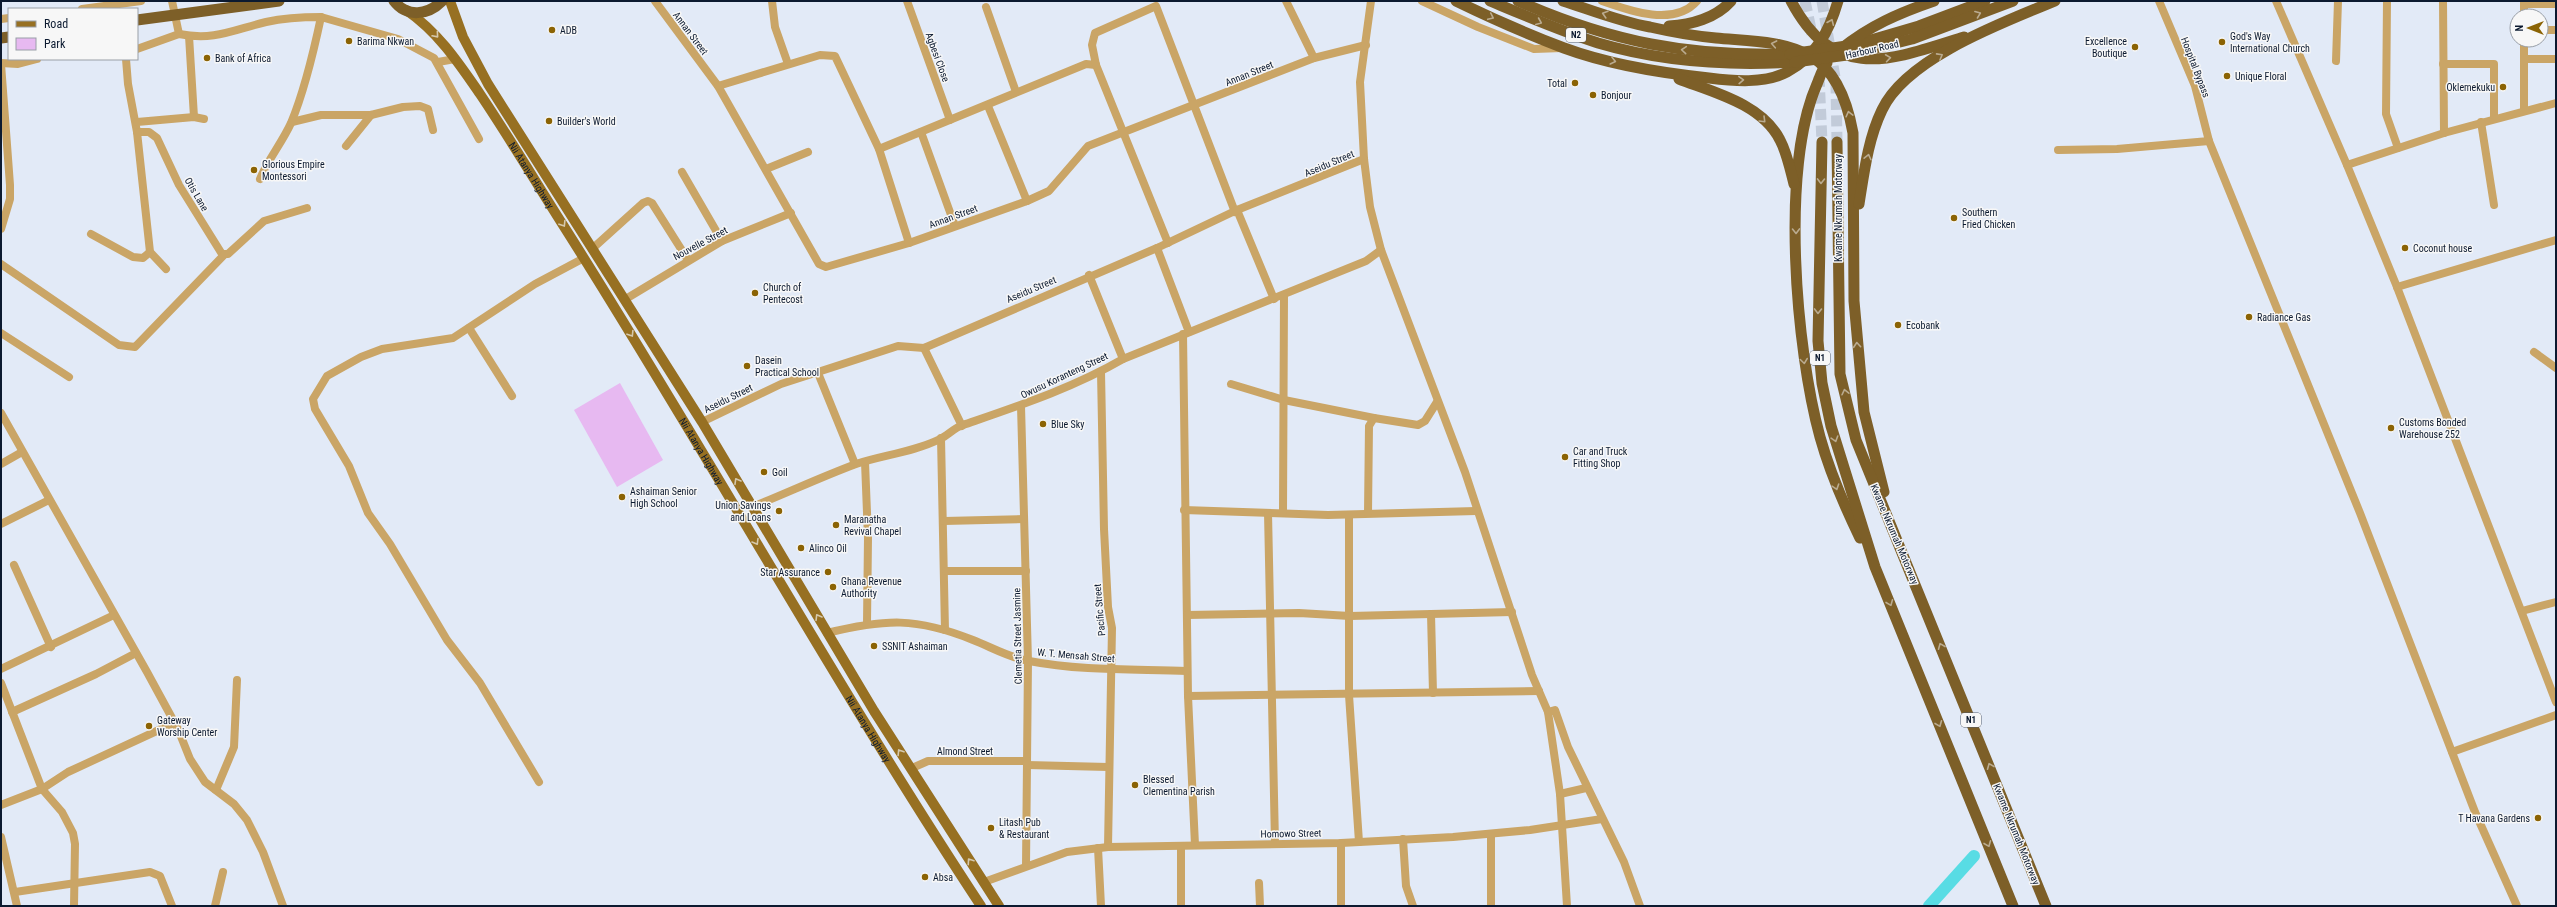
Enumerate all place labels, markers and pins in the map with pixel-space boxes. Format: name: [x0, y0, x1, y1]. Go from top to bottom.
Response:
marker: ADB: [547, 25, 557, 35]
place label: ADB: [560, 25, 577, 36]
place label: God's Way International Church: [2230, 31, 2310, 54]
marker: Barima Nkwan: [344, 36, 354, 46]
place label: Barima Nkwan: [357, 36, 414, 47]
place label: Excellence Boutique: [2085, 36, 2127, 59]
marker: God's Way International Church: [2217, 37, 2227, 47]
marker: Excellence Boutique: [2130, 42, 2140, 52]
marker: Bank of Africa: [202, 53, 212, 63]
place label: Bank of Africa: [215, 53, 271, 64]
marker: Unique Floral: [2222, 71, 2232, 81]
place label: Unique Floral: [2235, 71, 2287, 82]
place label: Total: [1547, 78, 1567, 89]
marker: Total: [1570, 78, 1580, 88]
place label: Oklemekuku: [2447, 82, 2495, 93]
marker: Oklemekuku: [2498, 82, 2508, 92]
marker: Bonjour: [1588, 90, 1598, 100]
place label: Bonjour: [1601, 90, 1631, 101]
marker: Builder's World: [544, 116, 554, 126]
place label: Builder's World: [557, 116, 616, 127]
place label: Glorious Empire Montessori: [262, 159, 325, 182]
marker: Glorious Empire Montessori: [249, 165, 259, 175]
place label: Southern Fried Chicken: [1962, 207, 2015, 230]
marker: Southern Fried Chicken: [1949, 213, 1959, 223]
marker: Coconut house: [2400, 243, 2410, 253]
place label: Coconut house: [2413, 243, 2473, 254]
place label: Church of Pentecost: [763, 282, 803, 305]
marker: Church of Pentecost: [750, 288, 760, 298]
marker: Radiance Gas: [2244, 312, 2254, 322]
place label: Radiance Gas: [2257, 312, 2311, 323]
marker: Ecobank: [1893, 320, 1903, 330]
place label: Ecobank: [1906, 320, 1940, 331]
place label: Dasein Practical School: [755, 355, 819, 378]
marker: Dasein Practical School: [742, 361, 752, 371]
place label: Customs Bonded Warehouse 252: [2399, 417, 2466, 440]
marker: Blue Sky: [1038, 419, 1048, 429]
place label: Blue Sky: [1051, 419, 1084, 430]
marker: Customs Bonded Warehouse 252: [2386, 423, 2396, 433]
place label: Car and Truck Fitting Shop: [1573, 446, 1628, 469]
marker: Car and Truck Fitting Shop: [1560, 452, 1570, 462]
marker: Goil: [759, 467, 769, 477]
place label: Goil: [772, 467, 788, 478]
place label: Ashaiman Senior High School: [630, 486, 697, 509]
marker: Ashaiman Senior High School: [617, 492, 627, 502]
place label: Union Savings and Loans: [715, 500, 771, 523]
marker: Union Savings and Loans: [774, 506, 784, 516]
place label: Maranatha Revival Chapel: [844, 514, 901, 537]
marker: Maranatha Revival Chapel: [831, 520, 841, 530]
marker: Alinco Oil: [796, 543, 806, 553]
place label: Alinco Oil: [809, 543, 847, 554]
place label: Star Assurance: [760, 567, 820, 578]
marker: Star Assurance: [823, 567, 833, 577]
place label: Ghana Revenue Authority: [841, 576, 902, 599]
marker: Ghana Revenue Authority: [828, 582, 838, 592]
marker: SSNIT Ashaiman: [869, 641, 879, 651]
place label: SSNIT Ashaiman: [882, 641, 948, 652]
place label: Gateway Worship Center: [157, 715, 217, 738]
marker: Gateway Worship Center: [144, 721, 154, 731]
place label: Blessed Clementina Parish: [1143, 774, 1215, 797]
marker: Blessed Clementina Parish: [1130, 780, 1140, 790]
place label: T Havana Gardens: [2458, 813, 2530, 824]
marker: T Havana Gardens: [2533, 813, 2543, 823]
place label: Litash Pub & Restaurant: [999, 817, 1049, 840]
marker: Litash Pub & Restaurant: [986, 823, 996, 833]
marker: Absa: [920, 872, 930, 882]
place label: Absa: [933, 872, 953, 883]

